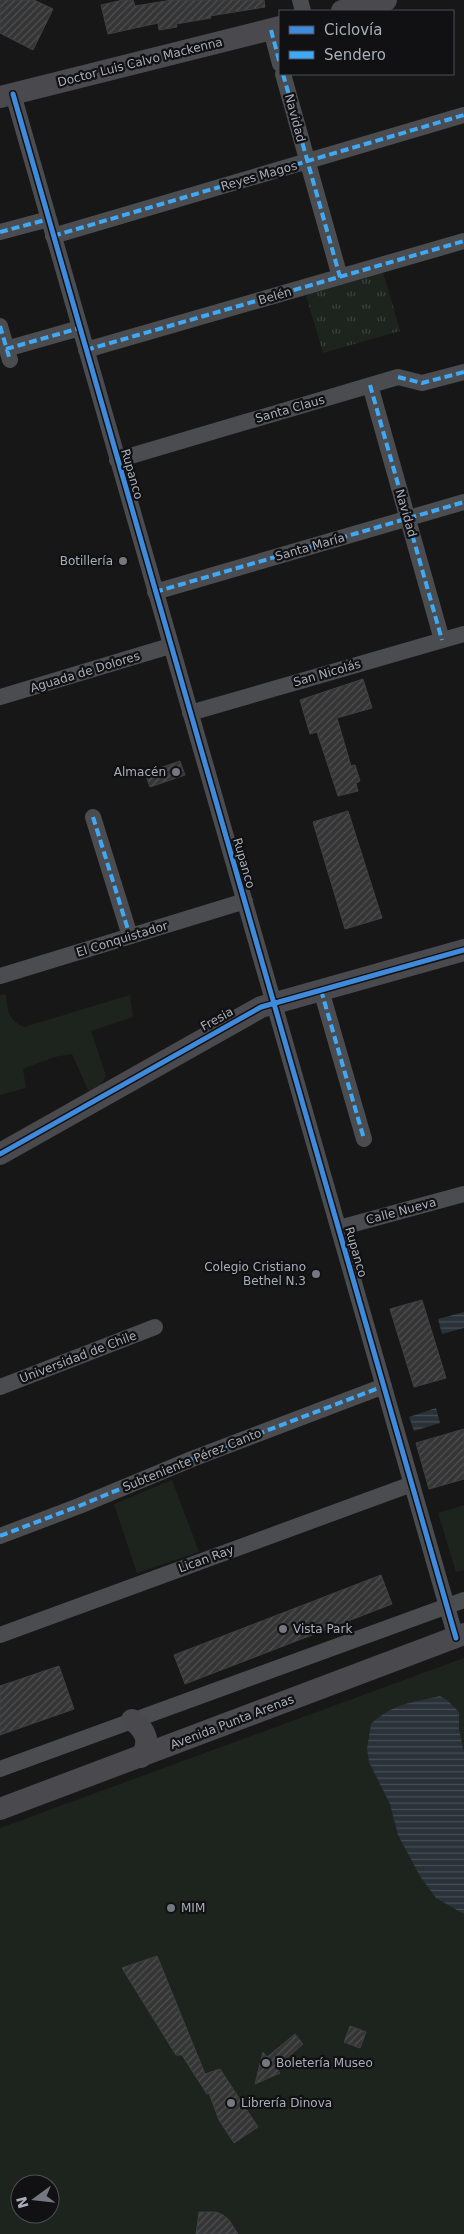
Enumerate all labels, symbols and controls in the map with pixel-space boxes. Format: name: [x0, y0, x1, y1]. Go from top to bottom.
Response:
legend: [279, 10, 454, 75]
text: Ciclovía: [324, 21, 382, 39]
street label: Doctor Luis Calvo Mackenna: [56, 35, 224, 89]
text: Sendero: [324, 46, 386, 64]
street label: Navidad: [282, 92, 308, 144]
street label: Reyes Magos: [219, 158, 299, 194]
street label: Belén: [257, 285, 293, 307]
street label: Santa Claus: [254, 392, 326, 426]
street label: Rupanco: [118, 447, 146, 501]
street label: Navidad: [392, 487, 420, 539]
street label: Santa María: [274, 530, 346, 564]
place label: Botillería: [60, 554, 113, 568]
marker: Botillería: [117, 555, 129, 567]
street label: Aguada de Dolores: [28, 649, 142, 695]
street label: San Nicolás: [292, 657, 362, 689]
place label: Almacén: [114, 765, 166, 779]
marker: Almacén: [170, 766, 182, 778]
street label: Rupanco: [230, 836, 258, 890]
street label: El Conquistador: [75, 918, 169, 960]
street label: Fresia: [198, 1004, 236, 1034]
street label: Calle Nueva: [364, 1195, 438, 1227]
street label: Rupanco: [342, 1225, 370, 1279]
place label: Colegio Cristiano Bethel N.3: [204, 1260, 306, 1288]
marker: Colegio Cristiano Bethel N.3: [310, 1268, 322, 1280]
street label: Universidad de Chile: [18, 1328, 138, 1386]
street label: Subteniente Pérez Canto: [121, 1426, 263, 1494]
street label: Lican Ray: [176, 1543, 236, 1575]
place label: Vista Park: [293, 1622, 352, 1636]
marker: Vista Park: [277, 1623, 289, 1635]
street label: Avenida Punta Arenas: [168, 1692, 296, 1752]
place label: MIM: [181, 1901, 205, 1915]
marker: MIM: [165, 1902, 177, 1914]
place label: Boletería Museo: [276, 2056, 373, 2070]
marker: Boletería Museo: [260, 2057, 272, 2069]
place label: Librería Dinova: [241, 2096, 332, 2110]
marker: Librería Dinova: [225, 2097, 237, 2109]
north arrow: [10, 2174, 60, 2224]
text: N: [13, 2195, 32, 2210]

